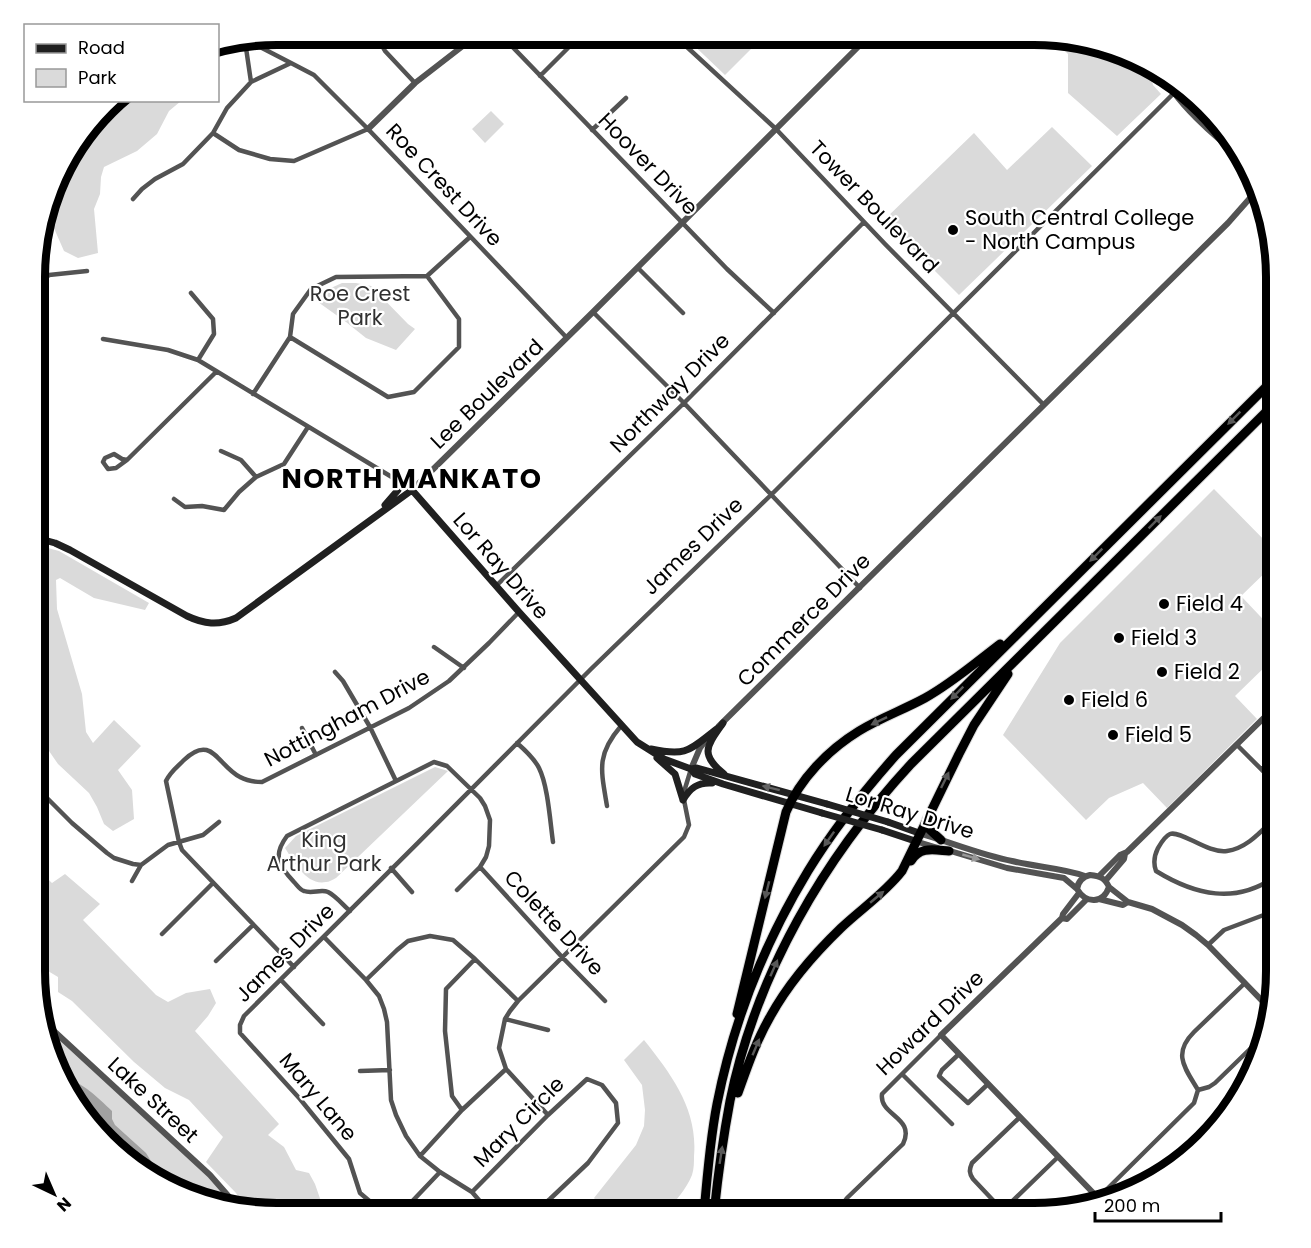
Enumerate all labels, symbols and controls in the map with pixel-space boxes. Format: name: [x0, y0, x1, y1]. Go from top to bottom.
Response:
legend: [24, 24, 219, 102]
text: Road: [78, 35, 125, 60]
text: Park: [78, 65, 117, 90]
street label: Hoover Drive: [592, 106, 705, 221]
street label: Roe Crest Drive: [380, 117, 509, 253]
street label: Tower Boulevard: [803, 134, 945, 279]
place label: South Central College - North Campus: [965, 203, 1194, 256]
marker: South Central College - North Campus: [946, 223, 960, 237]
park label: Roe Crest Park: [310, 279, 410, 332]
street label: Northway Drive: [603, 326, 736, 459]
street label: Lee Boulevard: [424, 332, 549, 455]
one-way arrow: [1228, 411, 1242, 425]
district label: NORTH MANKATO: [282, 460, 542, 497]
street label: James Drive: [636, 490, 749, 601]
street label: Lor Ray Drive: [447, 506, 556, 625]
one-way arrow: [1147, 515, 1161, 529]
street label: Commerce Drive: [731, 547, 877, 693]
one-way arrow: [1089, 548, 1103, 562]
place label: Field 4: [1176, 589, 1243, 618]
marker: Field 4: [1157, 597, 1171, 611]
place label: Field 3: [1131, 623, 1197, 652]
marker: Field 3: [1112, 631, 1126, 645]
place label: Field 2: [1174, 657, 1240, 686]
street label: Nottingham Drive: [259, 662, 435, 774]
marker: Field 2: [1155, 665, 1169, 679]
one-way arrow: [951, 685, 965, 699]
place label: Field 6: [1081, 685, 1148, 714]
marker: Field 6: [1062, 693, 1076, 707]
one-way arrow: [871, 716, 888, 725]
place label: Field 5: [1125, 720, 1192, 749]
marker: Field 5: [1106, 728, 1120, 742]
one-way arrow: [941, 772, 950, 789]
street label: Lor Ray Drive: [842, 779, 978, 846]
one-way arrow: [762, 783, 780, 793]
park label: King Arthur Park: [267, 825, 382, 878]
one-way arrow: [823, 831, 835, 847]
one-way arrow: [962, 853, 980, 862]
street label: Colette Drive: [498, 864, 611, 982]
one-way arrow: [761, 881, 771, 900]
one-way arrow: [869, 890, 885, 903]
street label: James Drive: [229, 897, 341, 1009]
one-way arrow: [770, 959, 779, 977]
street label: Howard Drive: [869, 964, 990, 1082]
one-way arrow: [751, 1037, 761, 1055]
street label: Mary Lane: [273, 1046, 364, 1147]
street label: Lake Street: [102, 1050, 205, 1149]
street label: Mary Circle: [467, 1070, 571, 1174]
one-way arrow: [717, 1145, 726, 1164]
north arrow: [24, 1164, 84, 1224]
scale bar: [1095, 1185, 1221, 1223]
text: N: [52, 1192, 76, 1217]
text: 200 m: [1104, 1193, 1160, 1218]

